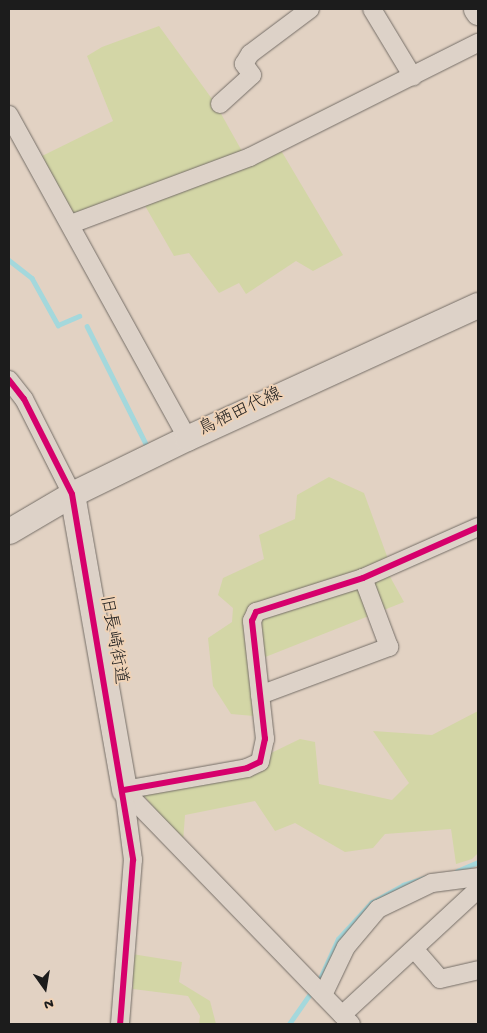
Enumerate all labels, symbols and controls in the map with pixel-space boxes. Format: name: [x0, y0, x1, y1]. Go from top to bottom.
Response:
street label: 鳥栖田代線: [196, 384, 286, 442]
street label: 旧長崎街道: [94, 594, 130, 686]
north arrow: [20, 963, 70, 1013]
text: N: [42, 994, 55, 1012]

